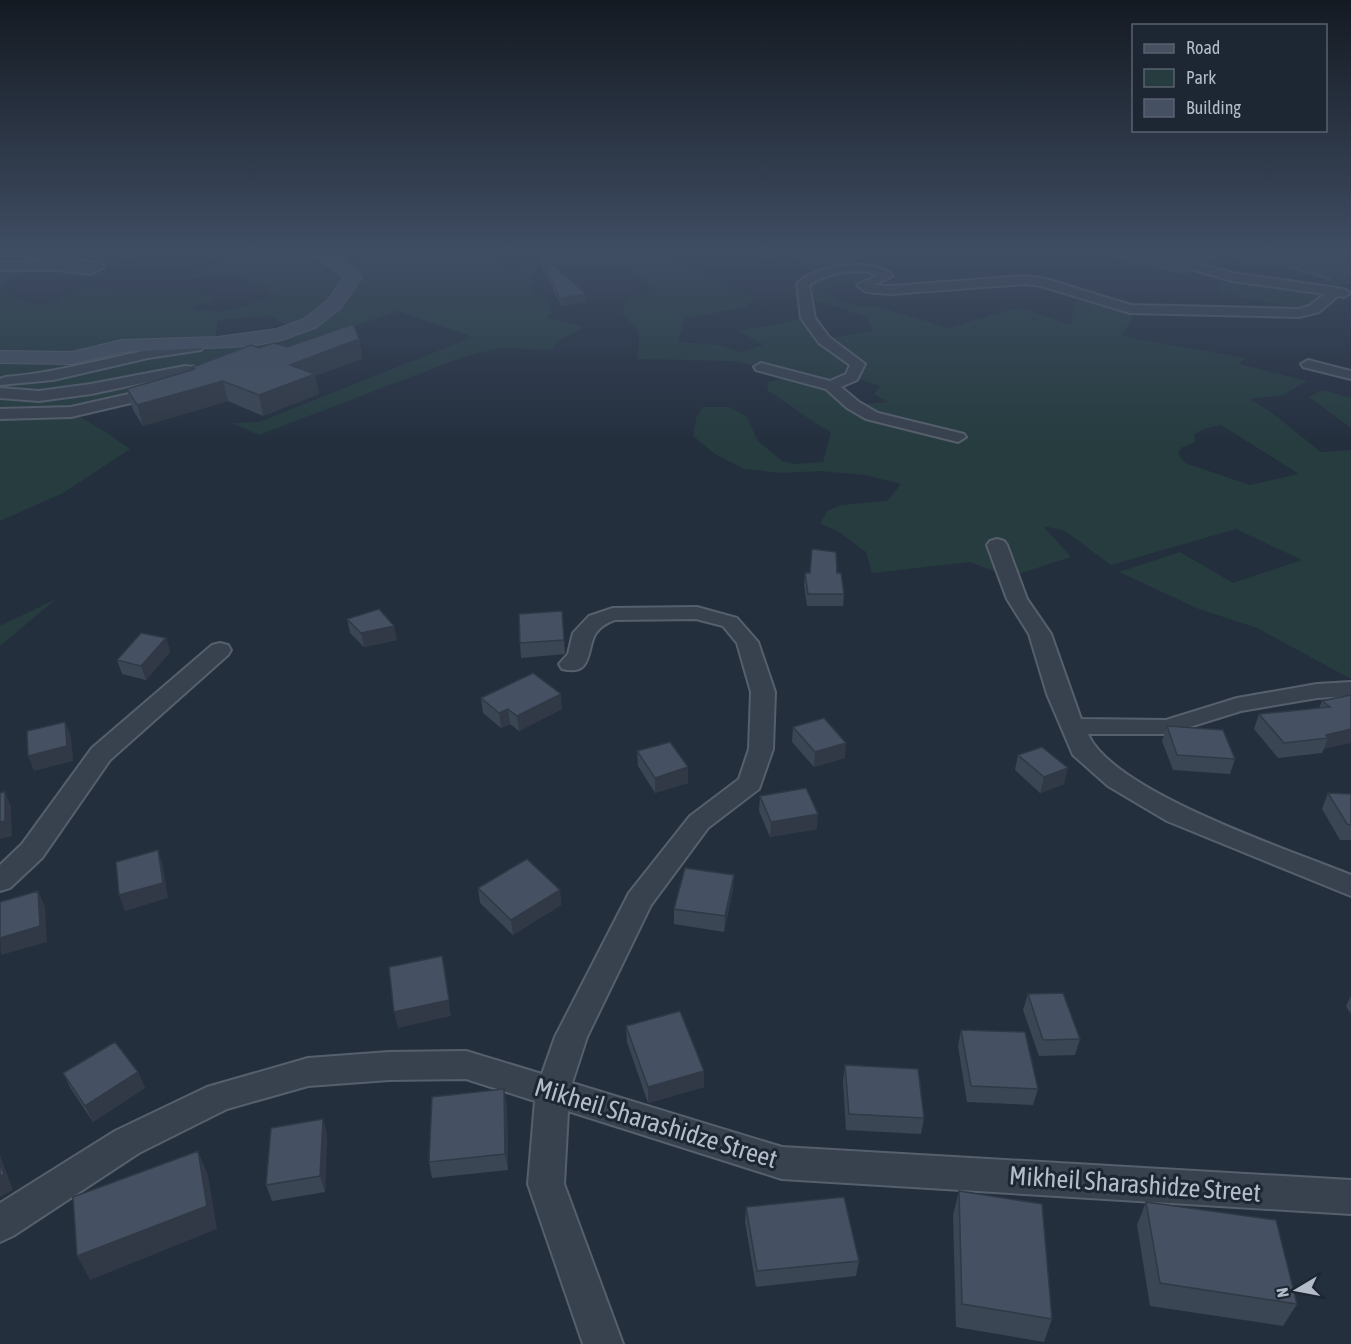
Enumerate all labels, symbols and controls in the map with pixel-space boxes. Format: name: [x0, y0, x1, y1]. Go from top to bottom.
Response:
legend: [1132, 24, 1327, 132]
text: Road: [1186, 37, 1220, 58]
text: Park: [1186, 67, 1216, 88]
text: Building: [1186, 97, 1241, 118]
street label: Mikheil Sharashidze Street: [531, 1072, 781, 1174]
street label: Mikheil Sharashidze Street: [1008, 1160, 1262, 1208]
north arrow: [1267, 1260, 1327, 1320]
text: N: [1273, 1286, 1292, 1299]

